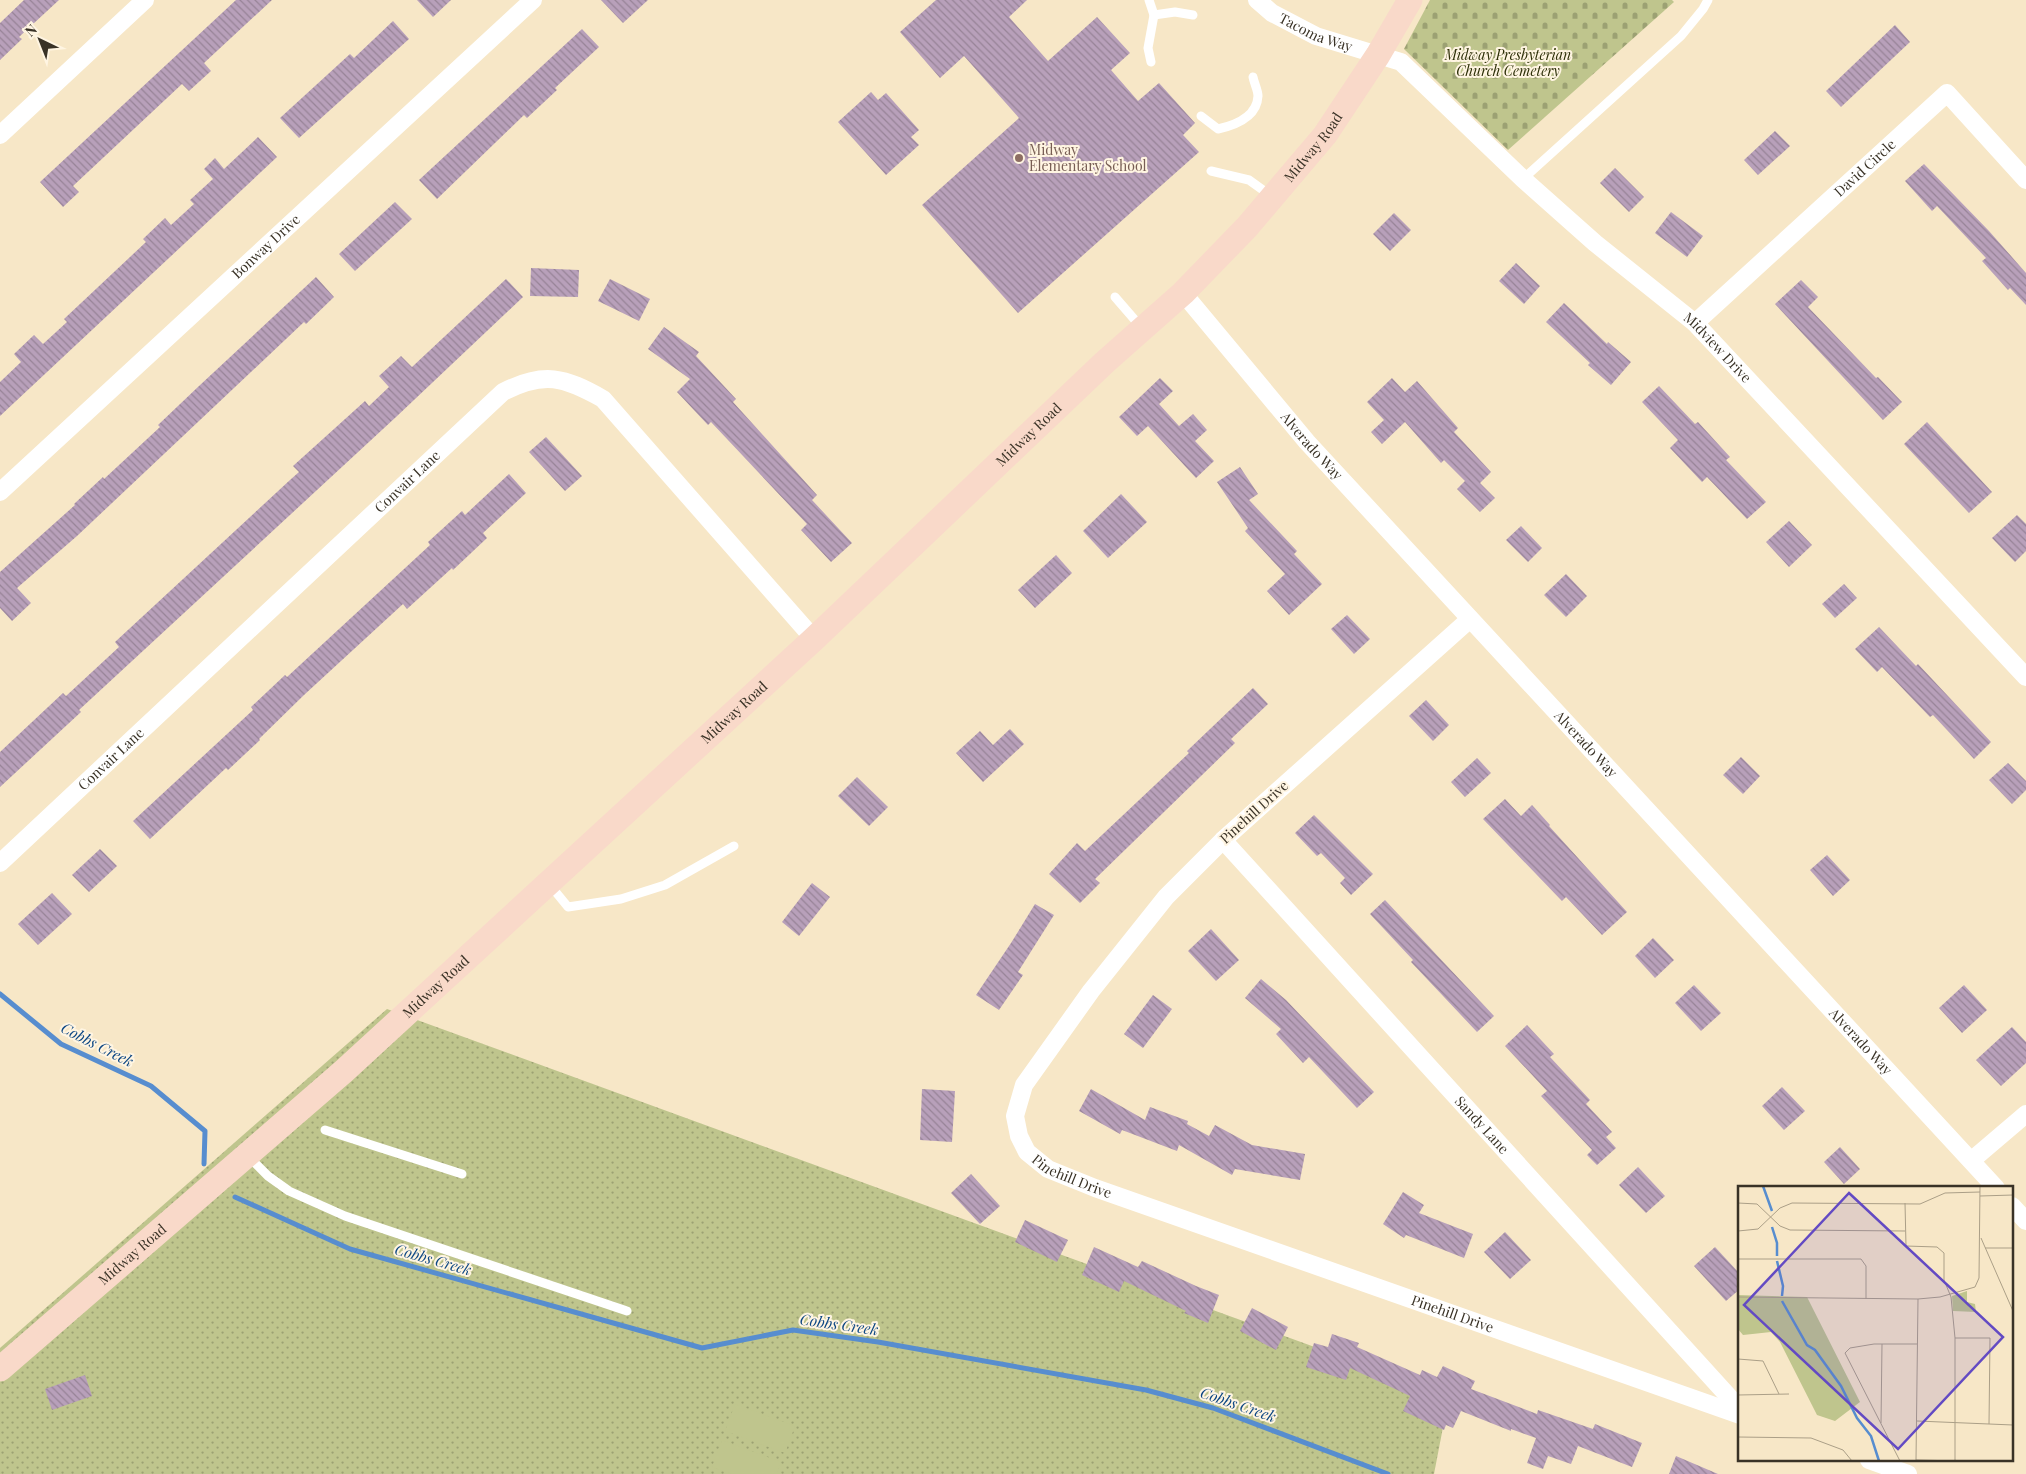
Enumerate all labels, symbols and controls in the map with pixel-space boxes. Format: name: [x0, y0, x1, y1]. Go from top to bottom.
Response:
street label: Tacoma Way: [1276, 8, 1355, 56]
north arrow: [15, 15, 65, 65]
text: N: [21, 20, 41, 41]
park label: Midway Presbyterian Church Cemetery: [1444, 45, 1571, 80]
street label: Midway Road: [1279, 109, 1346, 186]
street label: David Circle: [1830, 135, 1899, 201]
place label: Midway Elementary School: [1029, 140, 1147, 175]
marker: Midway Elementary School: [1013, 152, 1025, 164]
street label: Bonway Drive: [227, 210, 304, 282]
street label: Midview Drive: [1680, 308, 1756, 387]
street label: Midway Road: [991, 398, 1065, 470]
street label: Alverado Way: [1276, 407, 1347, 484]
street label: Convair Lane: [370, 446, 444, 517]
street label: Midway Road: [696, 677, 771, 748]
street label: Alverado Way: [1550, 705, 1622, 781]
street label: Convair Lane: [74, 723, 148, 794]
street label: Pinehill Drive: [1215, 776, 1292, 847]
street label: Midway Road: [398, 951, 473, 1022]
street label: Alverado Way: [1825, 1003, 1897, 1079]
water label: Cobbs Creek: [58, 1017, 137, 1071]
street label: Sandy Lane: [1451, 1092, 1513, 1158]
street label: Pinehill Drive: [1028, 1150, 1114, 1202]
inset map: [1738, 1186, 2014, 1462]
street label: Midway Road: [94, 1219, 170, 1289]
water label: Cobbs Creek: [393, 1239, 474, 1280]
street label: Pinehill Drive: [1409, 1290, 1496, 1337]
water label: Cobbs Creek: [799, 1309, 880, 1339]
water label: Cobbs Creek: [1198, 1382, 1279, 1426]

